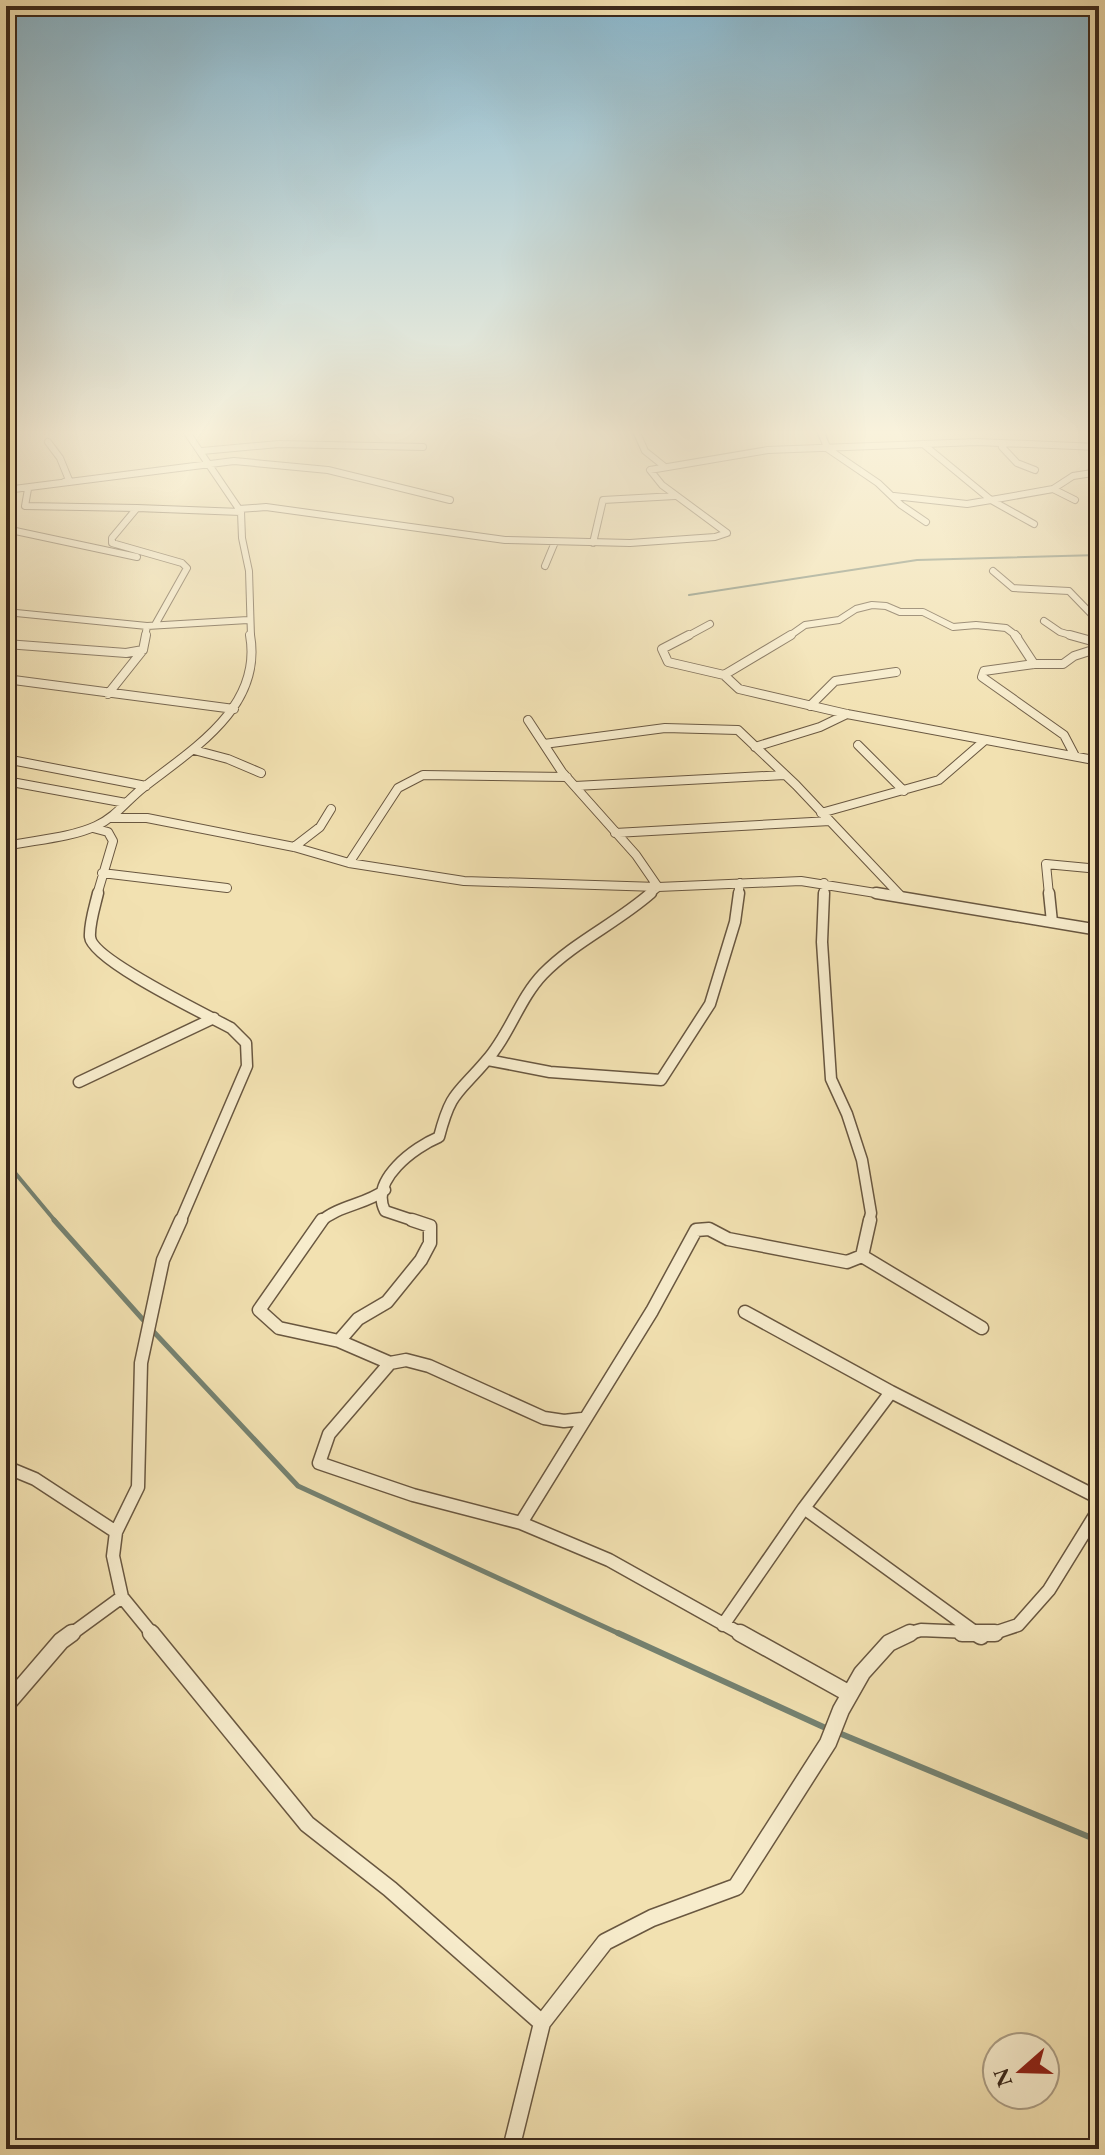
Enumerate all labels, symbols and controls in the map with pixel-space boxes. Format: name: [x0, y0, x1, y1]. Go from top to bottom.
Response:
north arrow: [981, 2031, 1061, 2111]
text: N: [986, 2064, 1019, 2091]

